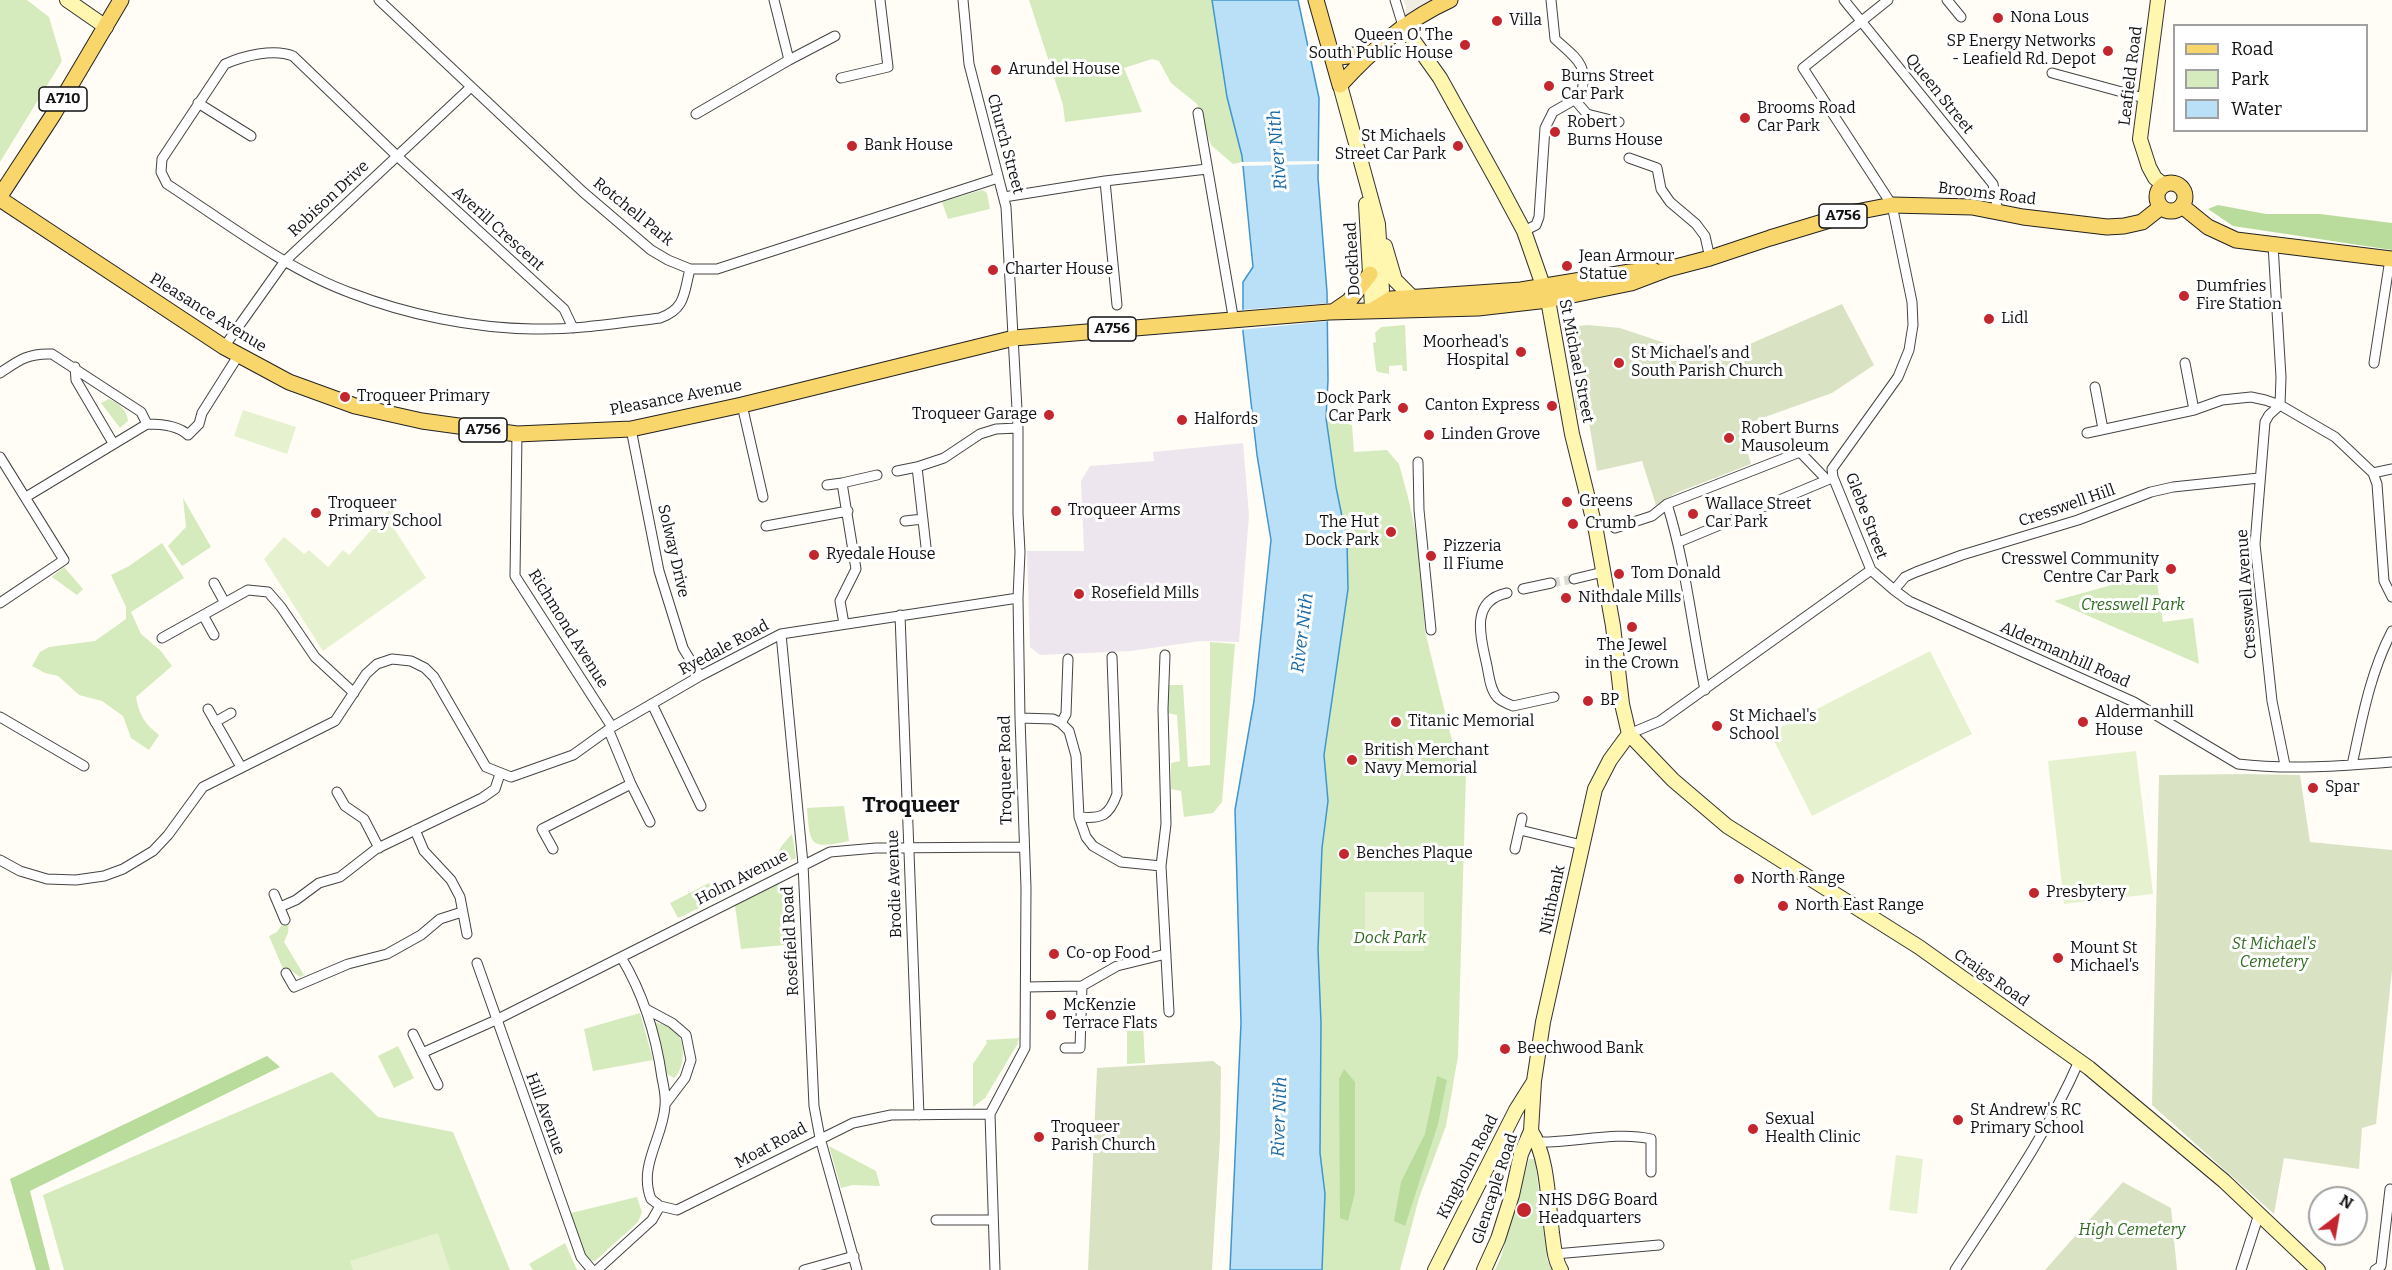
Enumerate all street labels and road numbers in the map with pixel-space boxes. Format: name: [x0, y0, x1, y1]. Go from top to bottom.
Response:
street label: Leafield Road: [2115, 25, 2147, 127]
street label: Queen Street: [1901, 50, 1977, 138]
road number: A710: [39, 87, 87, 111]
street label: Church Street: [982, 92, 1028, 196]
street label: Robison Drive: [285, 157, 373, 241]
street label: Rotchell Park: [589, 174, 677, 250]
street label: Brooms Road: [1937, 178, 2037, 210]
street label: Averill Crescent: [448, 183, 548, 275]
road number: A756: [1819, 204, 1867, 228]
street label: Dockhead: [1341, 221, 1365, 297]
street label: Pleasance Avenue: [146, 269, 270, 357]
street label: St Michael Street: [1555, 297, 1597, 425]
road number: A756: [1088, 317, 1136, 341]
street label: Pleasance Avenue: [608, 376, 744, 420]
road number: A756: [459, 418, 507, 442]
street label: Glebe Street: [1841, 470, 1891, 562]
street label: Cresswell Hill: [2016, 481, 2118, 531]
street label: Solway Drive: [653, 503, 693, 599]
street label: Cresswell Avenue: [2233, 528, 2261, 660]
street label: Richmond Avenue: [524, 566, 612, 692]
street label: Ryedale Road: [676, 616, 772, 680]
street label: Aldermanhill Road: [1997, 618, 2133, 692]
street label: Troqueer Road: [995, 715, 1017, 825]
street label: Brodie Avenue: [884, 830, 906, 938]
street label: Holm Avenue: [693, 847, 791, 909]
street label: Nithbank: [1536, 864, 1570, 936]
street label: Rosefield Road: [779, 886, 803, 996]
street label: Craigs Road: [1950, 945, 2032, 1011]
street label: Hill Avenue: [521, 1070, 569, 1158]
street label: Kingholm Road: [1433, 1112, 1503, 1222]
street label: Moat Road: [732, 1119, 810, 1173]
street label: Glencaple Road: [1468, 1131, 1522, 1247]

